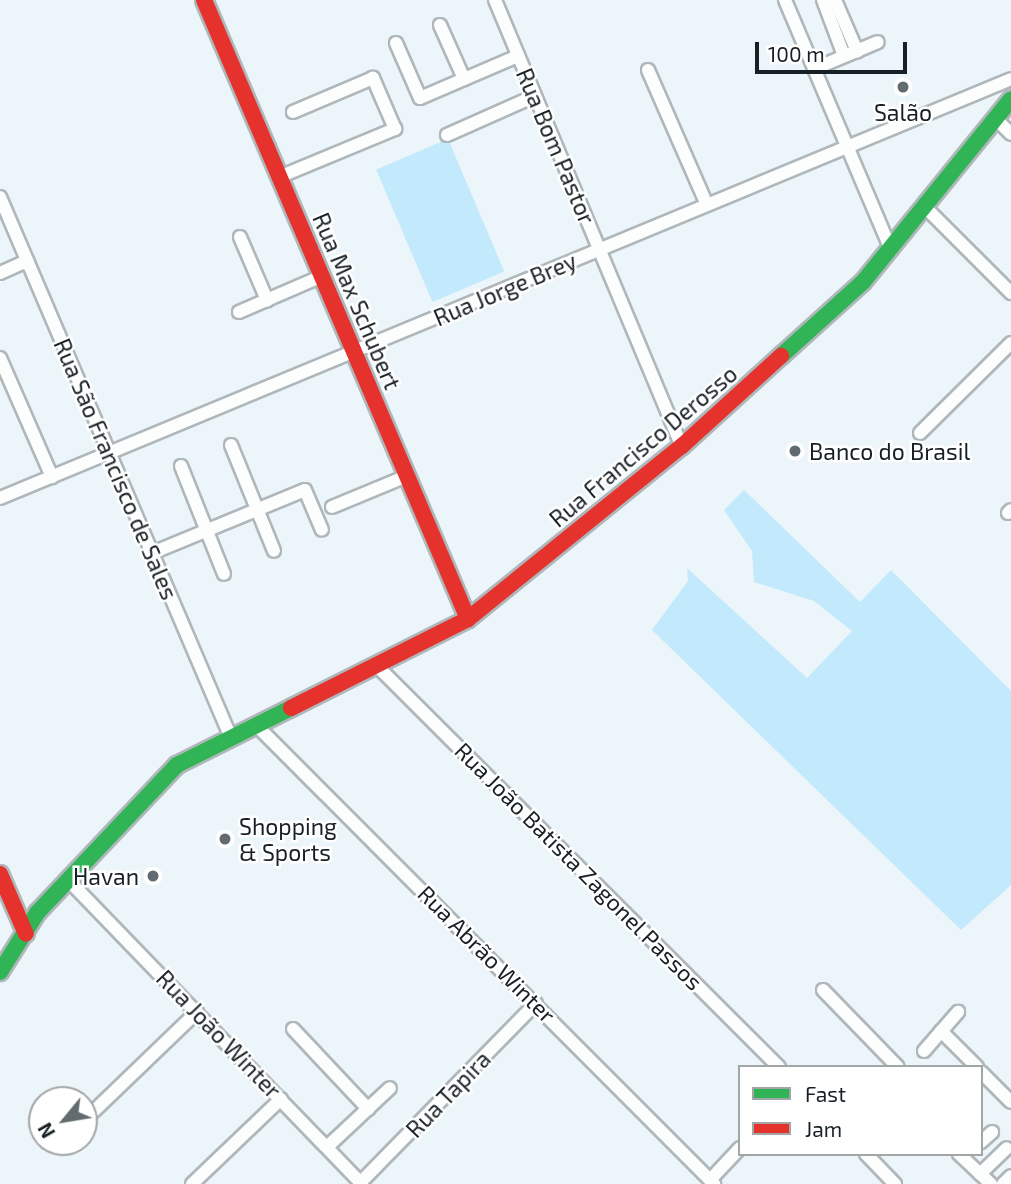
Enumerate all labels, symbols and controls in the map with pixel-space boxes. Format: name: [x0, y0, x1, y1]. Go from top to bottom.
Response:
scale bar: [759, 28, 911, 72]
text: 100 m: [768, 41, 825, 66]
street label: Rua Bom Pastor: [511, 64, 601, 228]
marker: Salão: [895, 79, 911, 95]
place label: Salão: [874, 98, 932, 126]
street label: Rua Max Schubert: [307, 209, 407, 393]
street label: Rua Jorge Brey: [429, 246, 581, 332]
street label: Rua São Francisco de Sales: [48, 334, 184, 604]
street label: Rua Francisco Derosso: [544, 360, 742, 532]
place label: Banco do Brasil: [809, 437, 970, 465]
marker: Banco do Brasil: [787, 443, 803, 459]
street label: Rua João Batista Zagonel Passos: [449, 736, 709, 996]
place label: Shopping & Sports: [239, 812, 337, 866]
marker: Shopping & Sports: [217, 831, 233, 847]
place label: Havan: [73, 862, 139, 890]
marker: Havan: [145, 868, 161, 884]
street label: Rua Abrão Winter: [412, 879, 562, 1029]
street label: Rua João Winter: [151, 964, 287, 1104]
street label: Rua Tapira: [400, 1045, 496, 1143]
legend: [738, 1065, 983, 1156]
text: Fast: [805, 1081, 846, 1106]
north arrow: [28, 1086, 98, 1156]
text: Jam: [805, 1116, 842, 1141]
text: N: [33, 1119, 60, 1142]

